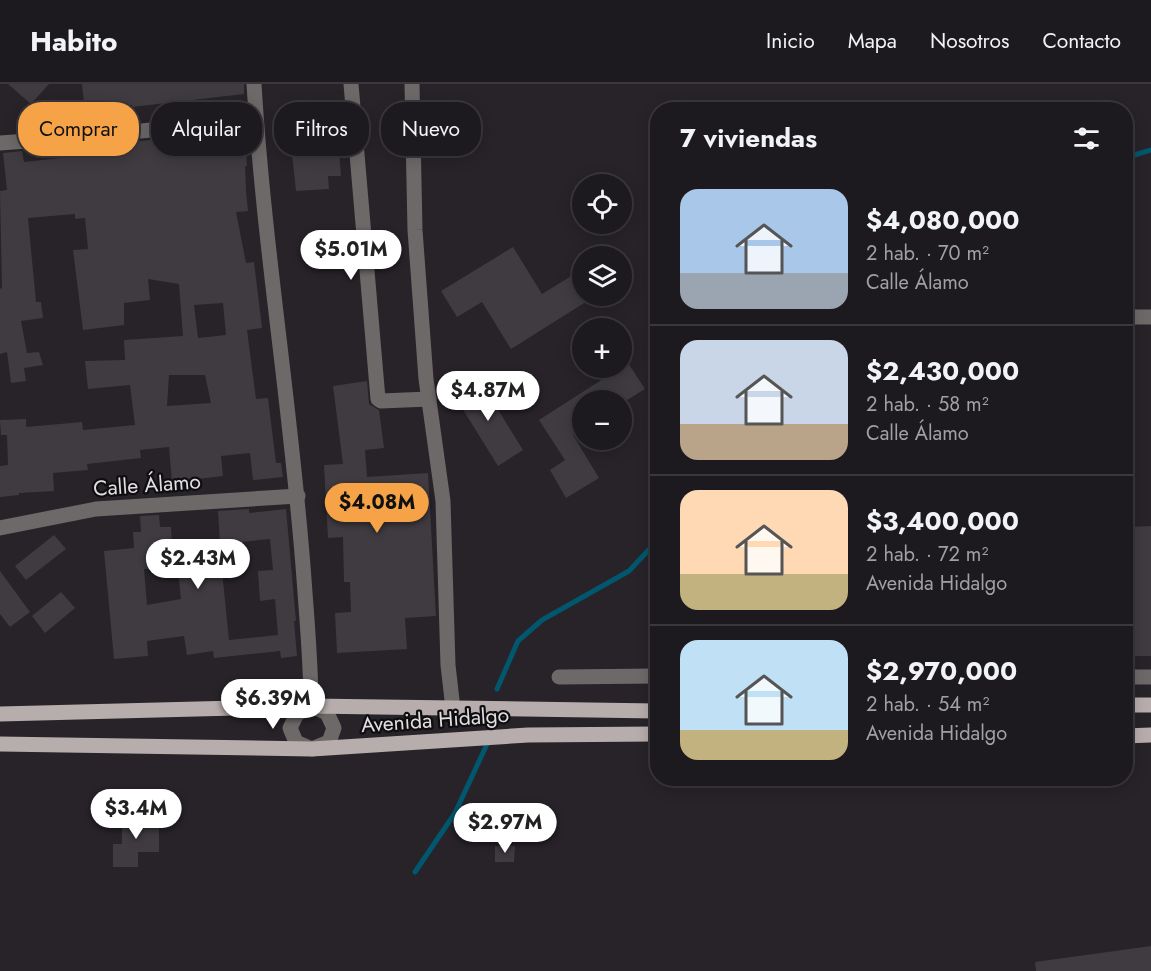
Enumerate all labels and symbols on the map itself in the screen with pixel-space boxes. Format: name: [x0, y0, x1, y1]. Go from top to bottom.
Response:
pin: $5.01M: [302, 230, 400, 281]
pin: $4.87M: [439, 371, 537, 422]
street label: Calle Álamo: [92, 466, 202, 504]
pin: $4.08M: [328, 483, 426, 534]
pin: $2.43M: [149, 539, 247, 590]
pin: $6.39M: [224, 679, 322, 730]
street label: Avenida Hidalgo: [360, 700, 510, 740]
pin: $3.4M: [94, 789, 178, 840]
pin: $2.97M: [456, 803, 554, 854]

